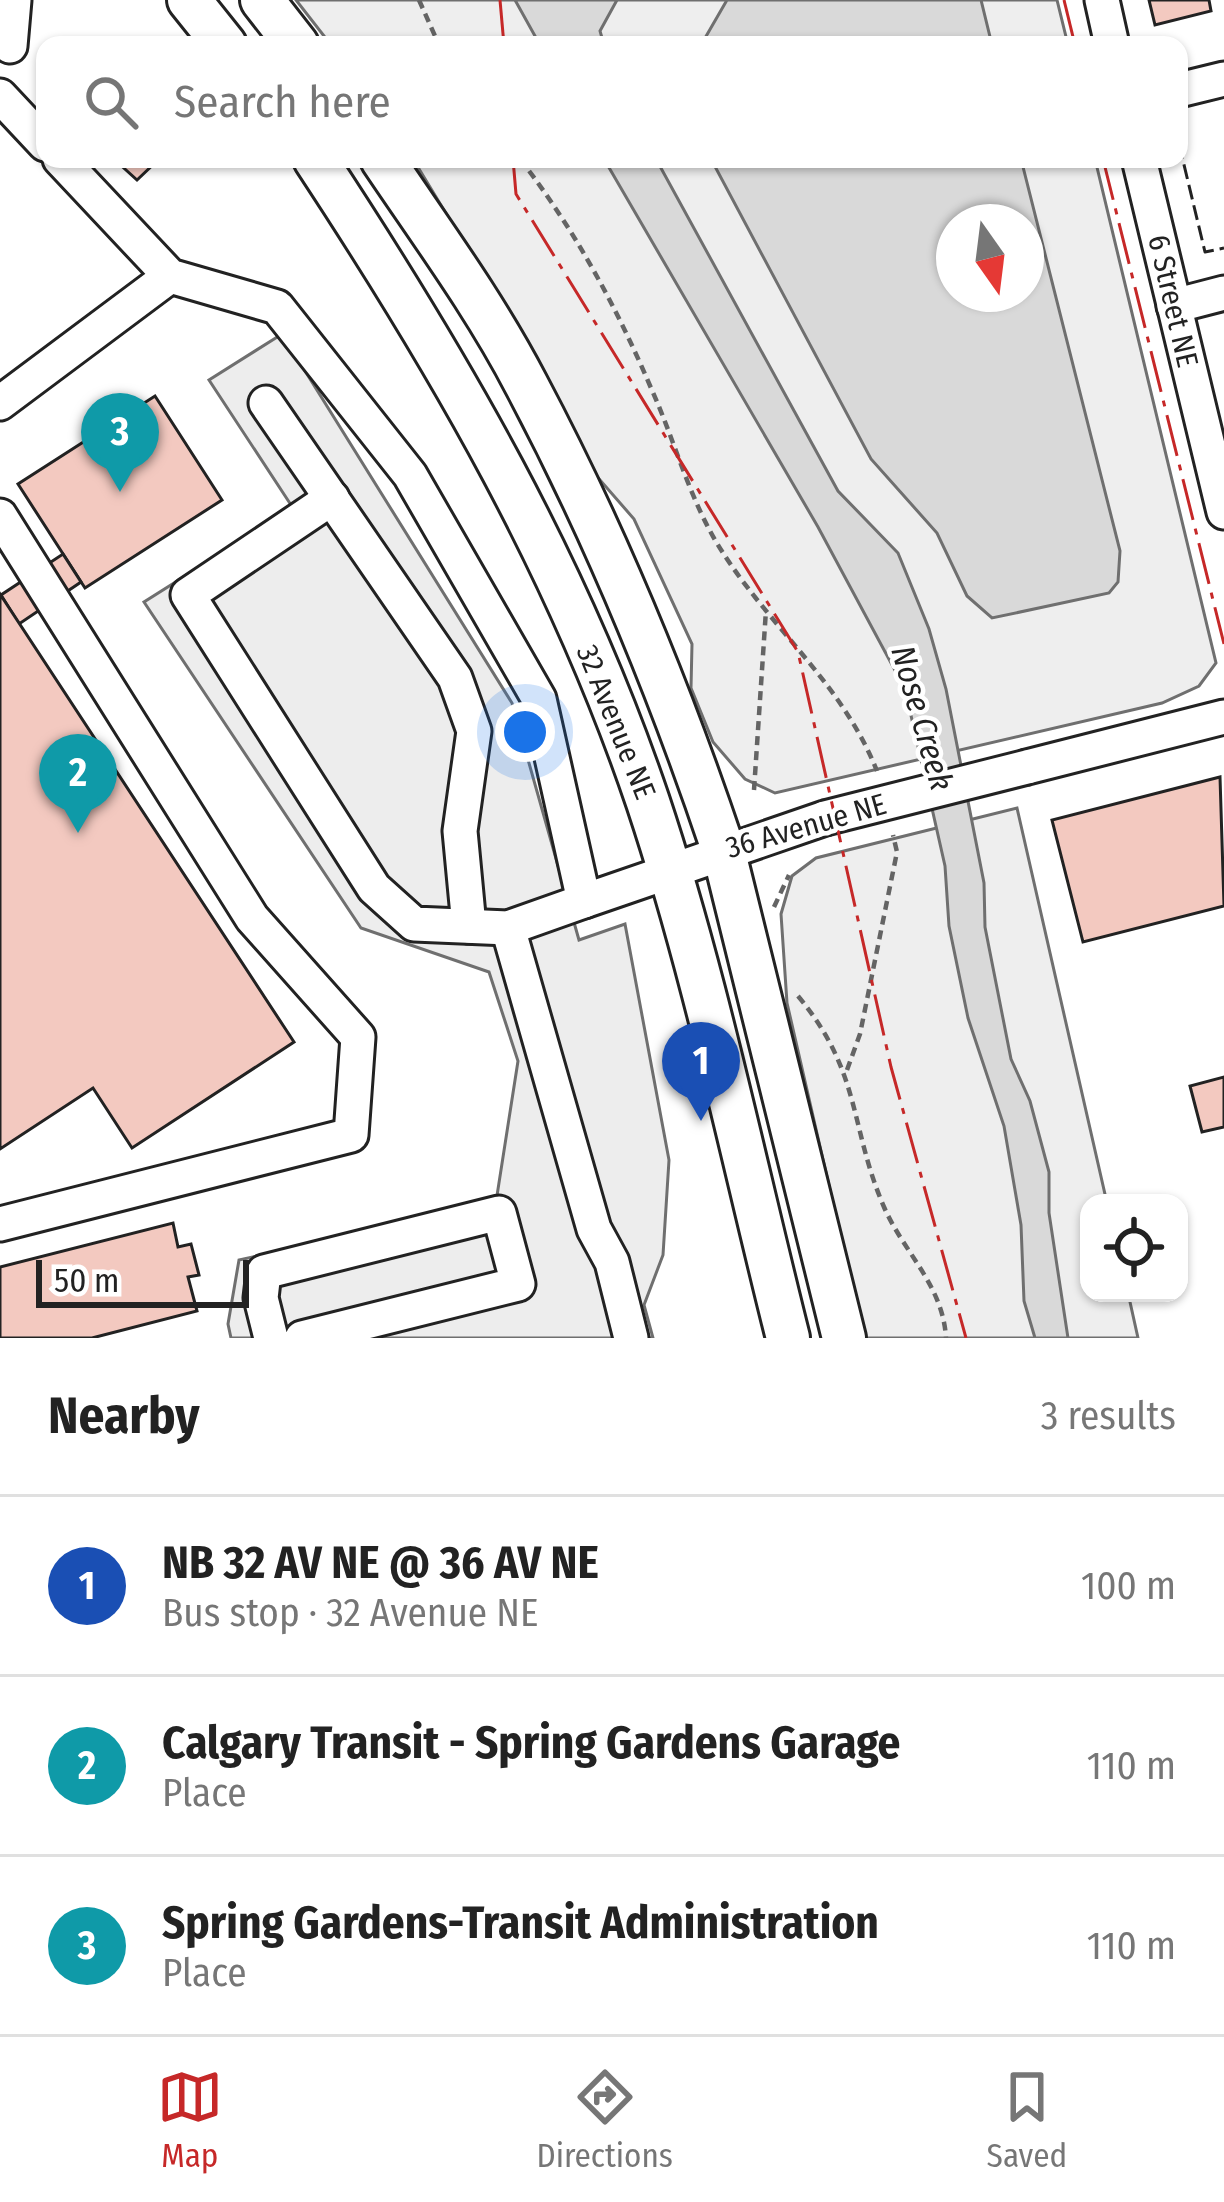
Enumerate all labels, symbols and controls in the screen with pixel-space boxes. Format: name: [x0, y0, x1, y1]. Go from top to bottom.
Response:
search box: [36, 36, 1188, 168]
icon: search: [78, 69, 144, 135]
text: Search here: [174, 75, 391, 129]
north arrow: [936, 204, 1044, 312]
street label: 6 Street NE: [1140, 231, 1206, 371]
pin: 3: [81, 393, 159, 492]
street label: 32 Avenue NE: [569, 640, 663, 804]
water label: Nose Creek: [882, 641, 962, 795]
your location: [495, 702, 555, 762]
pin: 2: [39, 734, 117, 833]
street label: 36 Avenue NE: [722, 786, 890, 866]
pin: 1: [662, 1022, 740, 1121]
map controls: [1080, 1194, 1188, 1302]
button: locate: [1080, 1194, 1188, 1302]
scale bar: [36, 1254, 249, 1307]
text: 50 m: [54, 1261, 119, 1301]
text: Nearby: [48, 1385, 200, 1447]
text: 3 results: [1041, 1393, 1176, 1439]
text: NB 32 AV NE @ 36 AV NE: [162, 1536, 599, 1590]
text: 1: [79, 1563, 95, 1609]
text: 100 m: [1081, 1563, 1176, 1609]
text: Bus stop · 32 Avenue NE: [162, 1590, 538, 1636]
text: Calgary Transit - Spring Gardens Garage: [162, 1716, 900, 1770]
text: 2: [78, 1743, 96, 1789]
text: 110 m: [1087, 1743, 1176, 1789]
text: Place: [162, 1770, 246, 1816]
text: Spring Gardens-Transit Administration: [162, 1896, 879, 1950]
text: 3: [78, 1923, 96, 1969]
text: 110 m: [1087, 1923, 1176, 1969]
text: Place: [162, 1950, 246, 1996]
tab: Map: [157, 2064, 223, 2176]
tab: Directions: [536, 2064, 673, 2176]
tab: Saved: [987, 2064, 1067, 2176]

